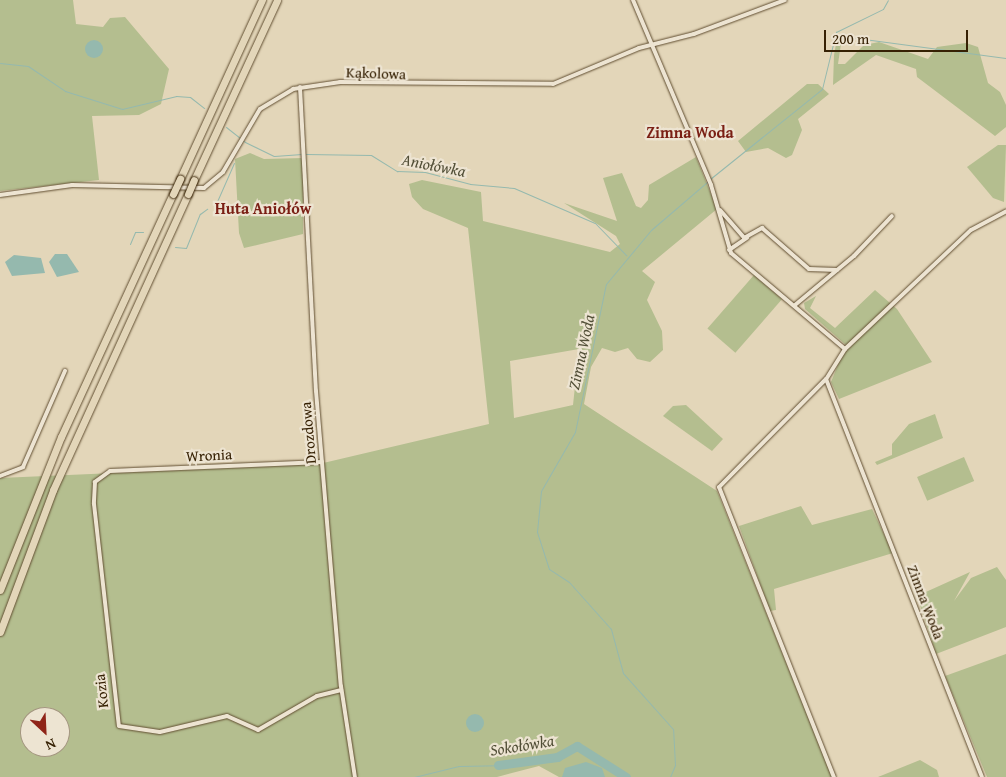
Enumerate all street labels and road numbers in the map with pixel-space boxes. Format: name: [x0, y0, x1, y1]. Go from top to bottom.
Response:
street label: Kąkolowa: [346, 63, 406, 83]
street label: Drozdowa: [296, 401, 320, 465]
street label: Wronia: [186, 445, 232, 465]
street label: Zimna Woda: [904, 562, 948, 642]
street label: Kozia: [90, 673, 112, 709]

